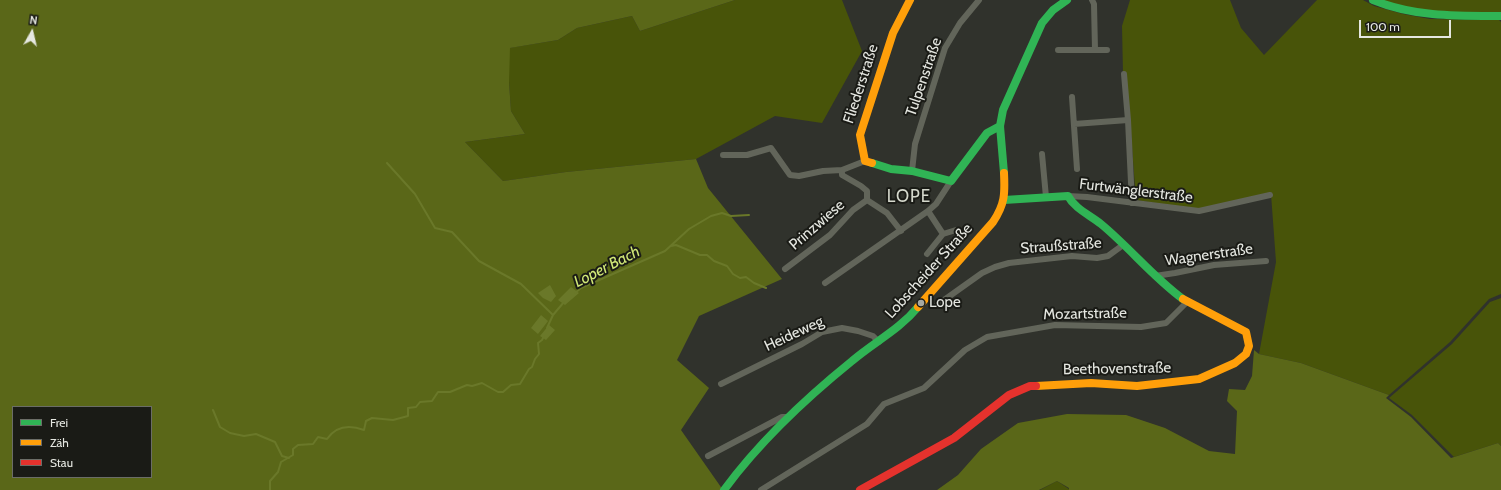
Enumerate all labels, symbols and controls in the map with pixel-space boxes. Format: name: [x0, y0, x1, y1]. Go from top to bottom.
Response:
north arrow: [12, 12, 52, 52]
scale bar: [1361, 12, 1453, 38]
text: N: [29, 13, 38, 28]
text: 100 m: [1366, 19, 1400, 34]
street label: Tulpenstraße: [902, 35, 946, 119]
street label: Fliederstraße: [840, 42, 882, 126]
street label: Furtwänglerstraße: [1078, 175, 1194, 207]
district label: LOPE: [887, 187, 931, 207]
street label: Prinzwiese: [786, 196, 848, 254]
street label: Lobscheider Straße: [882, 220, 976, 322]
street label: Straußstraße: [1020, 234, 1102, 258]
street label: Wagnerstraße: [1164, 240, 1254, 270]
water label: Loper Bach: [571, 242, 643, 292]
place label: Lope: [929, 294, 961, 312]
marker: Lope: [916, 298, 926, 308]
street label: Mozartstraße: [1043, 304, 1127, 324]
street label: Heideweg: [762, 312, 826, 356]
street label: Beethovenstraße: [1063, 359, 1171, 379]
legend: [12, 406, 152, 478]
text: Frei: [50, 415, 68, 430]
text: Zäh: [50, 435, 69, 450]
text: Stau: [50, 455, 73, 470]

